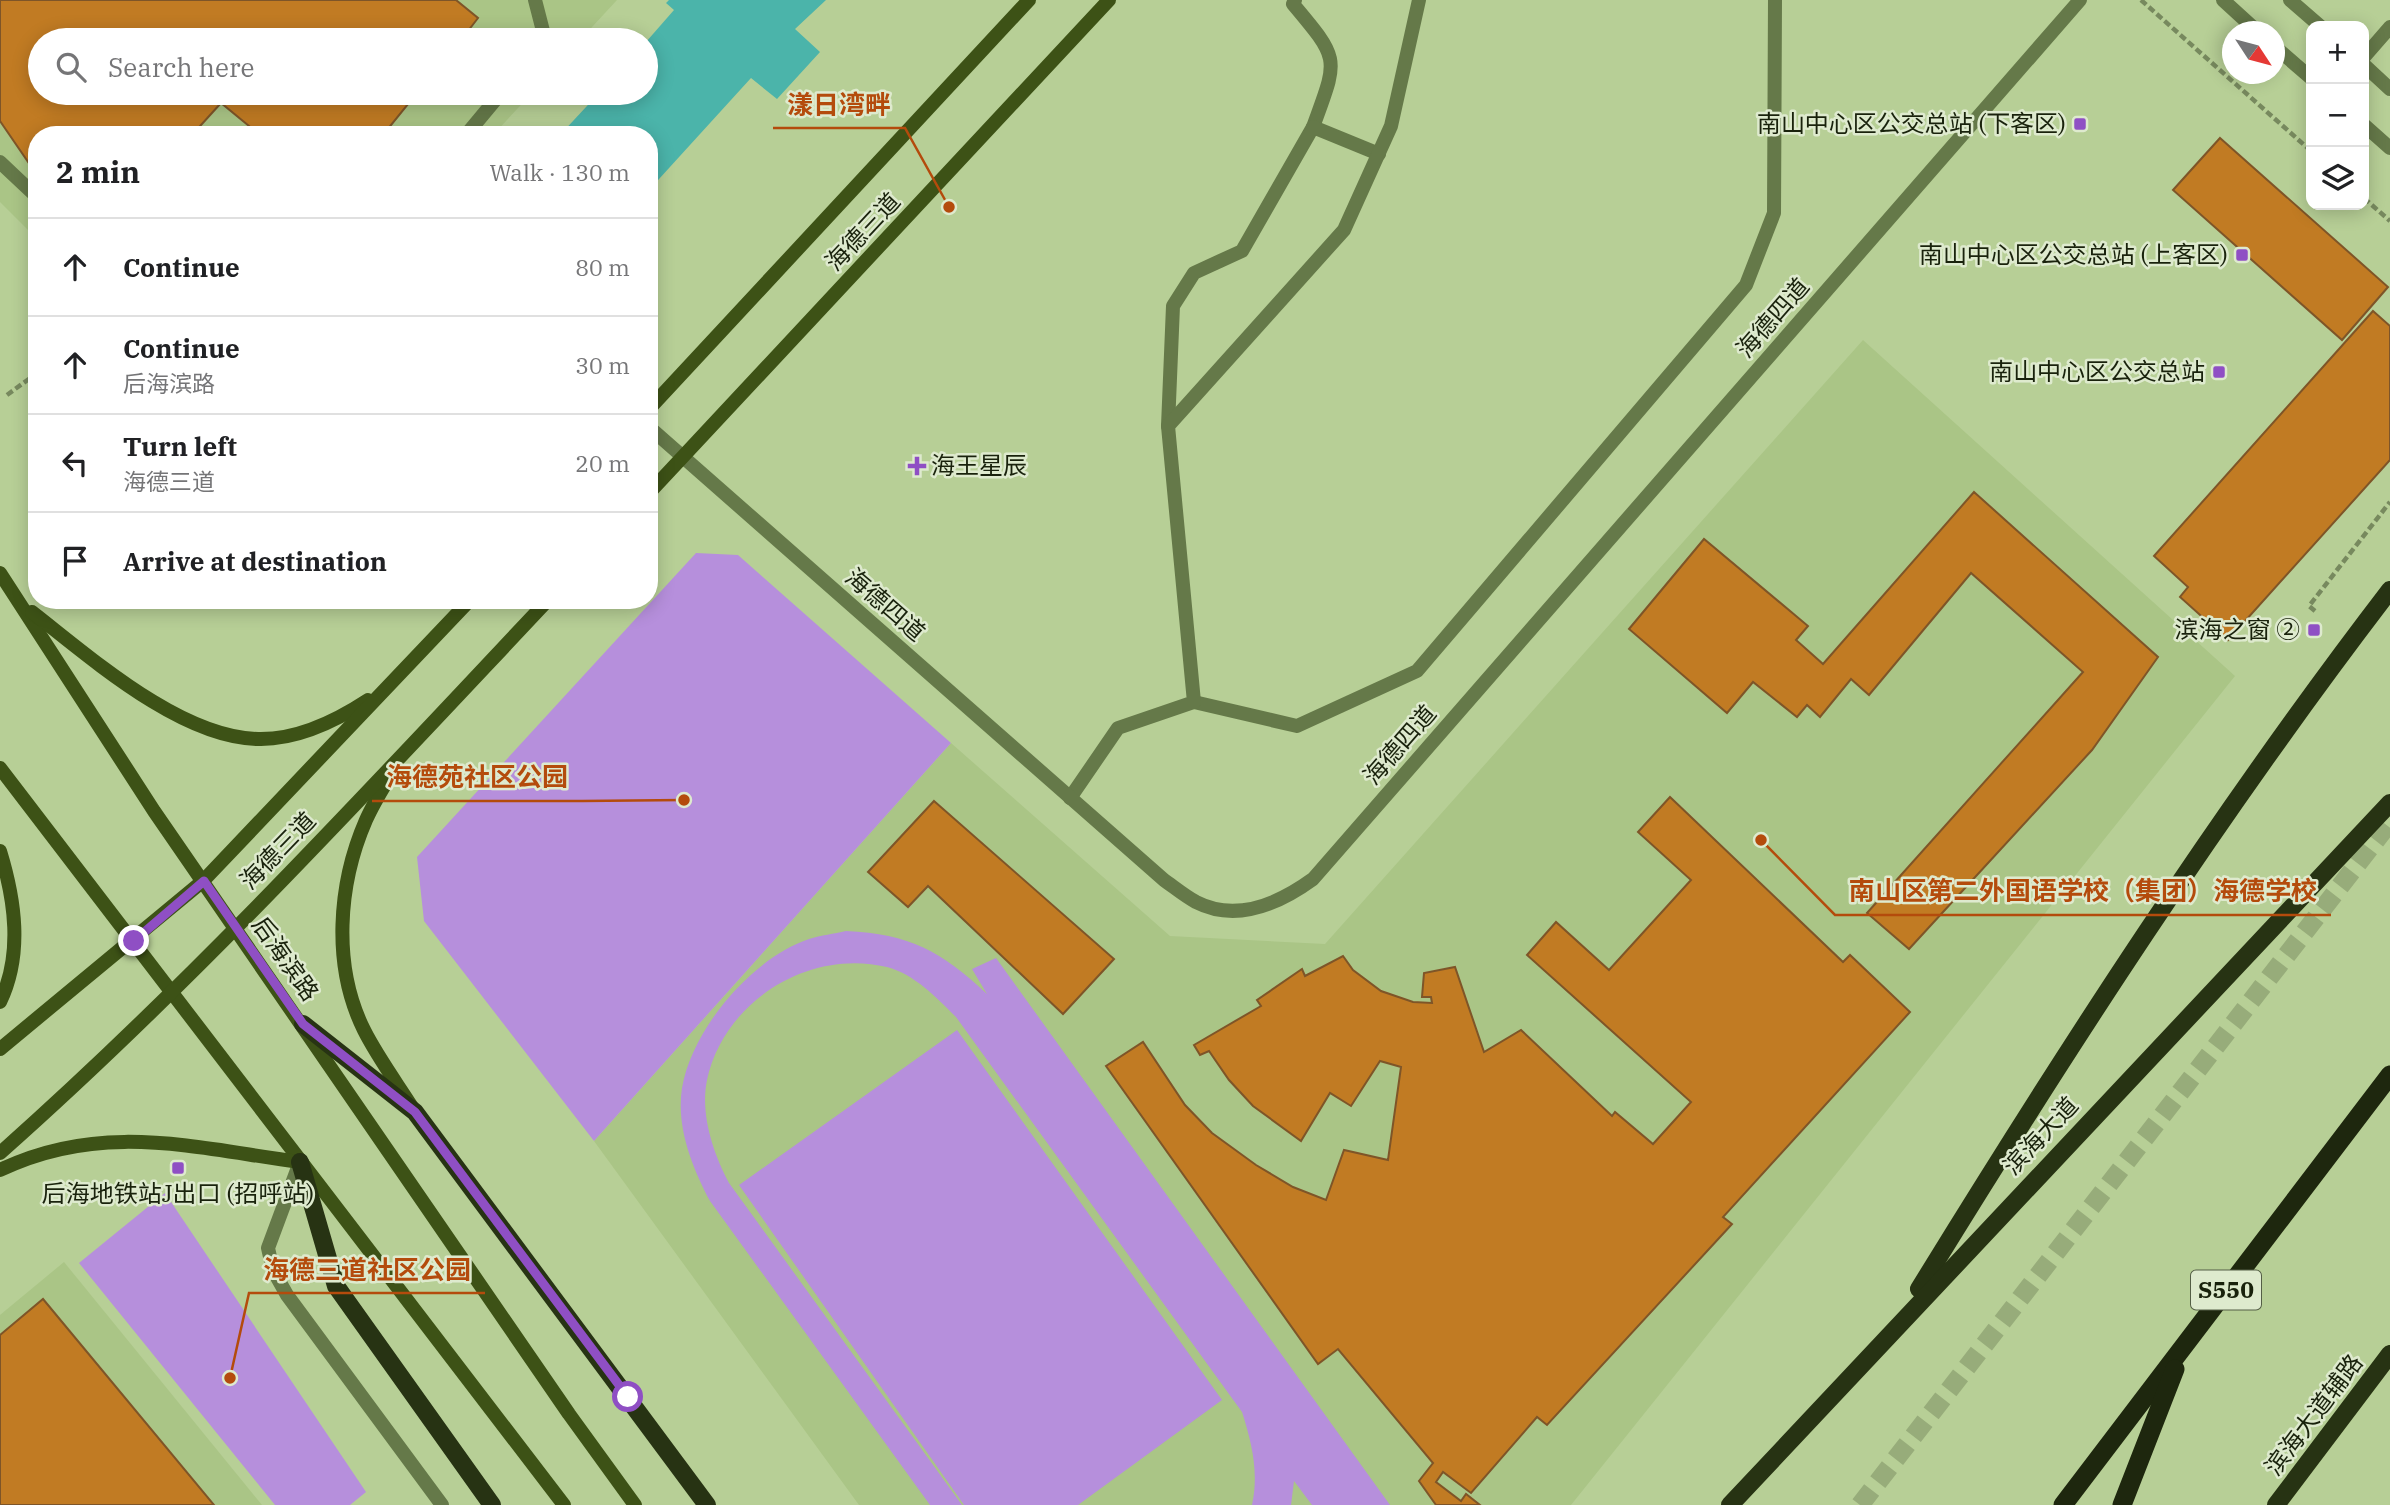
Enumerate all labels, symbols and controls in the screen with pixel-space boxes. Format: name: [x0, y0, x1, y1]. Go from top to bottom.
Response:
north arrow: [2222, 21, 2285, 84]
map controls: [2306, 21, 2369, 210]
button: +: [2306, 21, 2369, 84]
search box: [28, 28, 658, 105]
icon: search: [52, 48, 90, 86]
text: Search here: [108, 50, 254, 84]
callout: 漾日湾畔: [773, 81, 905, 128]
button: −: [2306, 84, 2369, 147]
text: 漾日湾畔: [787, 87, 891, 121]
place label: 南山中心区公交总站 (下客区): [1757, 107, 2066, 139]
marker: 南山中心区公交总站 (下客区): [2072, 116, 2088, 132]
button: layers: [2306, 147, 2369, 210]
text: 2 min: [56, 152, 140, 191]
text: Walk · 130 m: [489, 157, 630, 187]
street label: 海德三道: [818, 185, 907, 277]
place label: 南山中心区公交总站 (上客区): [1919, 238, 2228, 270]
marker: 南山中心区公交总站 (上客区): [2234, 247, 2250, 263]
icon: ahead: [56, 248, 94, 286]
text: Continue: [123, 250, 240, 284]
text: 80 m: [575, 252, 630, 282]
street label: 海德四道: [1729, 271, 1816, 364]
text: Continue: [123, 331, 240, 365]
icon: ahead: [56, 346, 94, 384]
text: 30 m: [575, 350, 630, 380]
place label: 南山中心区公交总站: [1989, 355, 2205, 387]
marker: 南山中心区公交总站: [2211, 364, 2227, 380]
text: 后海滨路: [123, 368, 215, 398]
text: Turn left: [123, 429, 237, 463]
icon: left: [56, 444, 94, 482]
text: 20 m: [575, 448, 630, 478]
place label: 海王星辰: [931, 449, 1027, 481]
marker: 海王星辰: [909, 458, 925, 474]
text: 海德三道: [123, 466, 215, 496]
icon: arrive: [56, 542, 94, 580]
text: Arrive at destination: [123, 544, 387, 578]
street label: 海德四道: [839, 561, 932, 648]
place label: 滨海之窗 ②: [2174, 613, 2300, 645]
marker: 滨海之窗 ②: [2306, 622, 2322, 638]
street label: 海德四道: [1356, 698, 1443, 791]
callout: 海德苑社区公园: [372, 754, 582, 801]
text: 海德苑社区公园: [386, 759, 568, 793]
street label: 海德三道: [232, 805, 322, 896]
callout: 南山区第二外国语学校（集团）海德学校: [1835, 868, 2331, 915]
text: 南山区第二外国语学校（集团）海德学校: [1849, 873, 2317, 907]
street label: 后海滨路: [245, 910, 326, 1007]
route end: [118, 925, 149, 956]
street label: 滨海大道: [1996, 1089, 2085, 1181]
marker: 后海地铁站J出口 (招呼站): [170, 1160, 186, 1176]
place label: 后海地铁站J出口 (招呼站): [42, 1177, 314, 1209]
callout: 海德三道社区公园: [249, 1246, 485, 1293]
text: 海德三道社区公园: [263, 1252, 471, 1286]
road number: S550: [2191, 1270, 2261, 1310]
street label: 滨海大道辅路: [2257, 1347, 2369, 1482]
route start: [612, 1381, 643, 1412]

